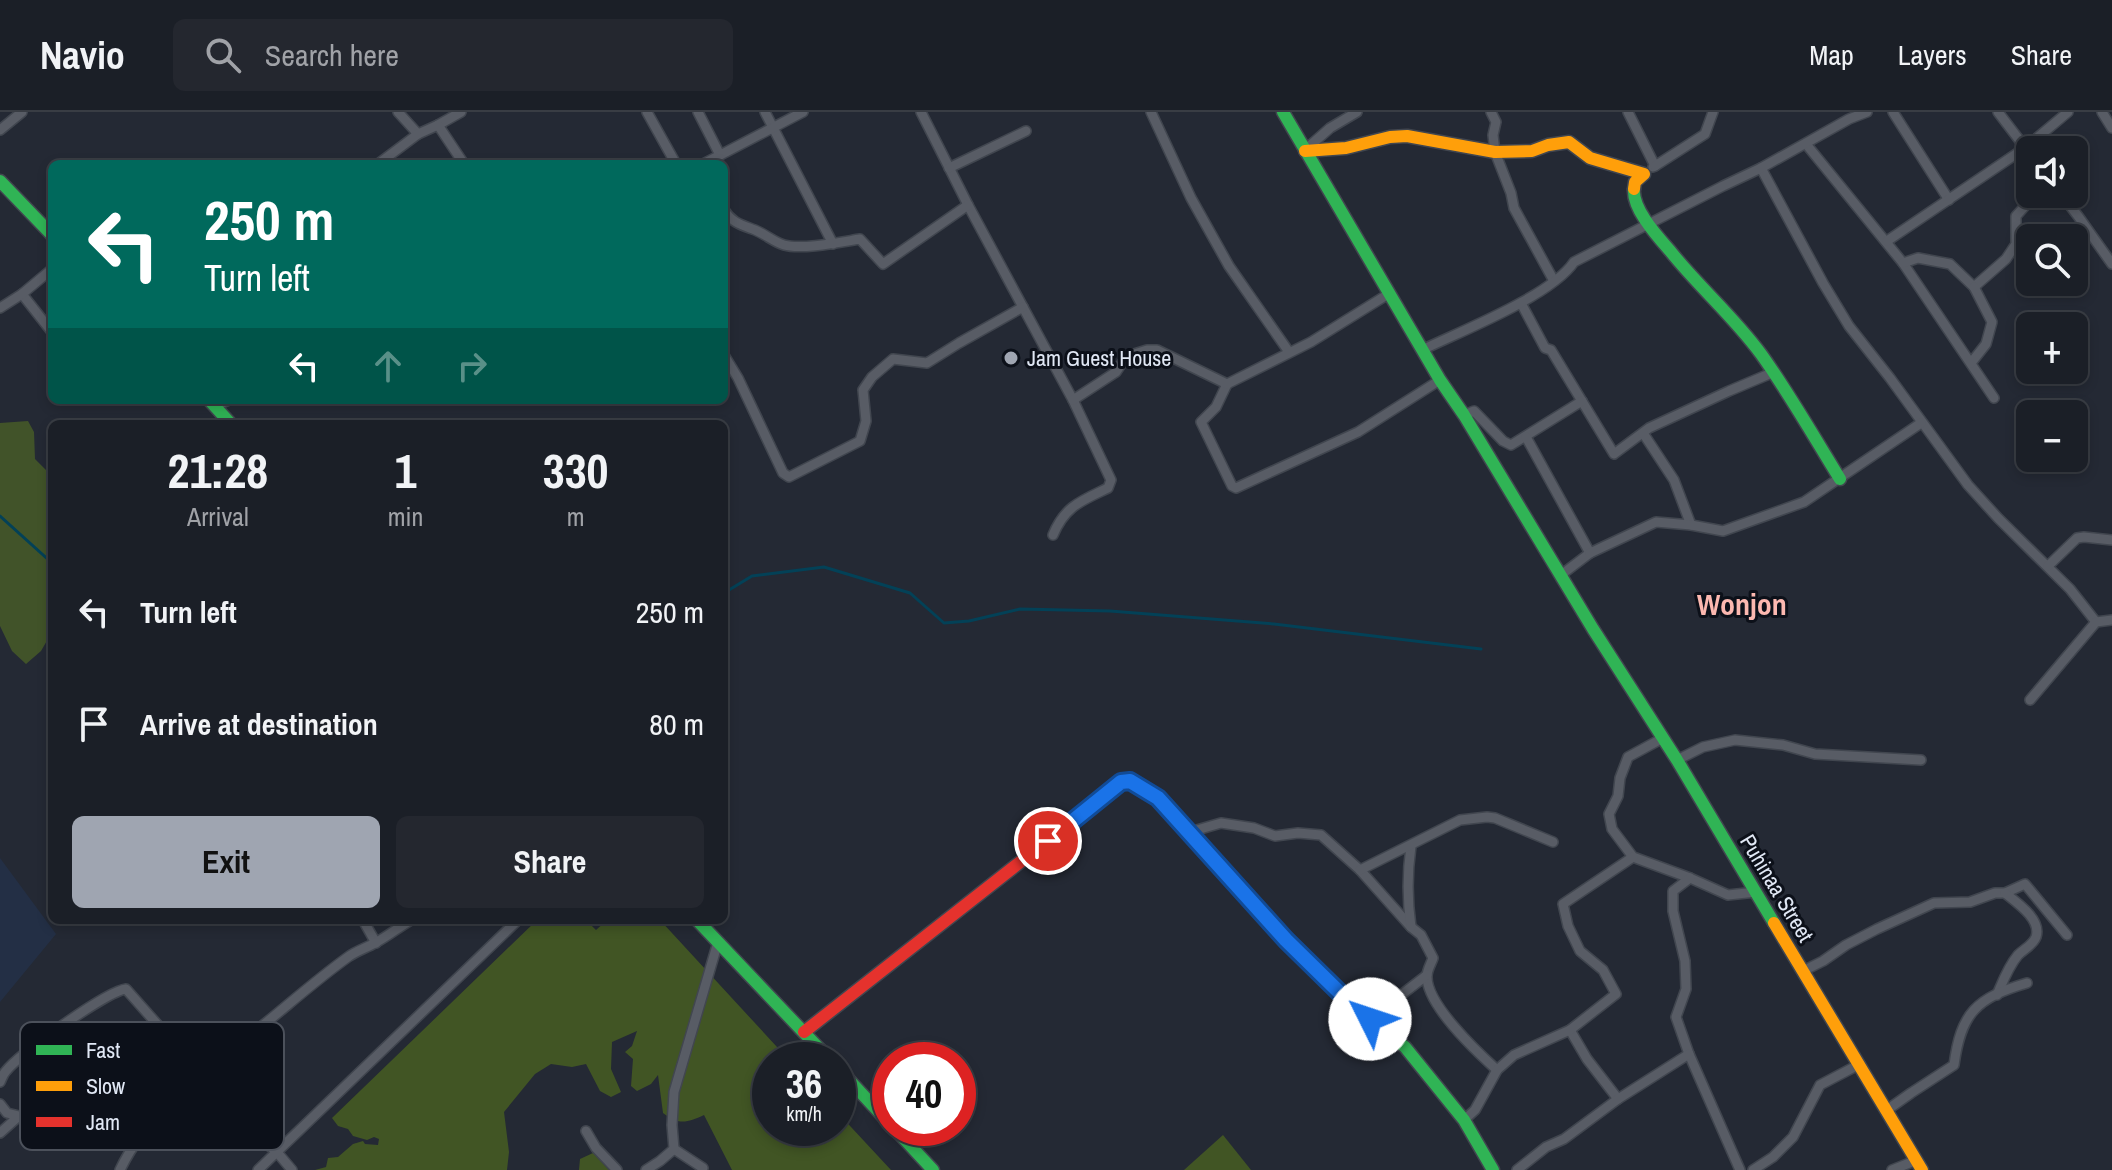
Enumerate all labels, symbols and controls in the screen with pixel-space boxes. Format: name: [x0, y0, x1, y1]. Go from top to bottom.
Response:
search box: [173, 19, 733, 91]
text: Navio: [40, 30, 125, 81]
icon: search: [201, 33, 245, 77]
text: Search here: [265, 35, 399, 75]
text: Map: [1809, 36, 1854, 74]
text: Layers: [1898, 36, 1967, 74]
text: Share: [2011, 36, 2072, 74]
map controls: [2016, 136, 2088, 472]
button: sound: [2016, 136, 2088, 208]
text: 250 m: [204, 182, 334, 257]
icon: left: [72, 192, 176, 296]
button: search: [2016, 224, 2088, 296]
text: Turn left: [204, 254, 310, 302]
button: +: [2016, 312, 2088, 384]
place label: Jam Guest House: [1027, 343, 1171, 373]
icon: left: [282, 344, 326, 388]
icon: ahead: [366, 344, 410, 388]
icon: right: [450, 344, 494, 388]
marker: Jam Guest House: [1002, 349, 1020, 367]
button: −: [2016, 400, 2088, 472]
text: 21:28: [168, 438, 268, 503]
text: 1: [395, 438, 416, 503]
text: 330: [543, 438, 608, 503]
text: Arrival: [187, 499, 249, 534]
text: min: [388, 499, 423, 534]
text: m: [567, 499, 585, 534]
district label: Wonjon: [1697, 584, 1787, 624]
icon: left: [72, 590, 116, 634]
text: Turn left: [140, 592, 237, 632]
text: 250 m: [636, 592, 704, 632]
icon: arrive: [72, 702, 116, 746]
text: Arrive at destination: [140, 704, 378, 744]
text: 80 m: [649, 704, 704, 744]
pin: [1014, 807, 1082, 875]
button: Exit: [72, 816, 380, 908]
button: Share: [396, 816, 704, 908]
icon: arrive: [1026, 819, 1070, 863]
street label: Puhinaa Street: [1733, 829, 1821, 947]
position arrow: [1328, 977, 1412, 1061]
legend: [20, 1022, 284, 1150]
text: Fast: [86, 1035, 120, 1065]
speed limit sign: 40: [872, 1042, 976, 1146]
text: 36: [786, 1057, 822, 1110]
text: Slow: [86, 1071, 125, 1101]
text: km/h: [786, 1100, 822, 1127]
text: Jam: [86, 1107, 120, 1137]

